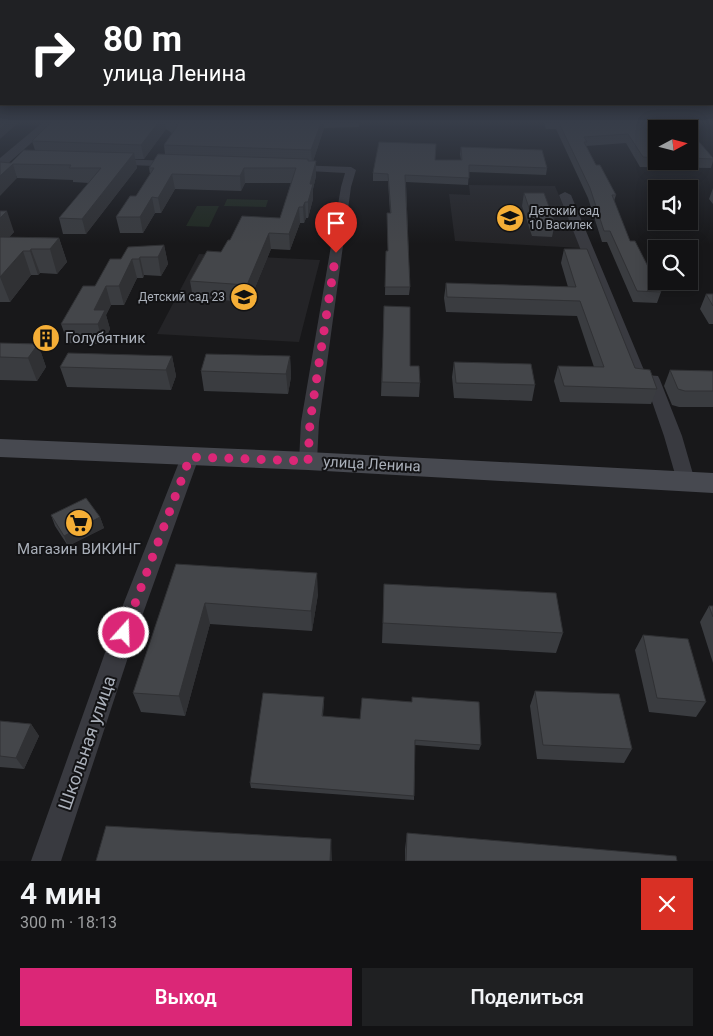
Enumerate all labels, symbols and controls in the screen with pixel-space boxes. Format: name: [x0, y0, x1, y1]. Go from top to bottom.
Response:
text: 80 m: [103, 19, 182, 60]
icon: right: [20, 20, 85, 85]
text: улица Ленина: [103, 61, 246, 86]
north arrow: [648, 120, 698, 170]
map controls: [648, 120, 698, 290]
button: sound: [648, 180, 698, 230]
pin: [315, 202, 357, 253]
school or university icon: Детский сад 10 Василек: [495, 203, 525, 233]
place label: Детский сад 10 Василек: [529, 204, 599, 232]
icon: arrive: [322, 209, 350, 237]
button: search: [648, 240, 698, 290]
school or university icon: Детский сад 23: [229, 282, 259, 312]
place label: Детский сад 23: [138, 290, 225, 304]
building icon: Голубятник: [31, 323, 61, 353]
place label: Голубятник: [65, 329, 145, 347]
street label: улица Ленина: [323, 452, 421, 476]
supermarket icon: Магазин ВИКИНГ: [64, 508, 94, 538]
place label: Магазин ВИКИНГ: [17, 540, 141, 558]
position arrow: [97, 606, 149, 658]
street label: Школьная улица: [54, 673, 119, 813]
text: 4 мин: [20, 876, 101, 911]
button: close: [641, 878, 693, 930]
text: 300 m · 18:13: [20, 913, 117, 932]
button: Выход: [20, 968, 352, 1026]
button: Поделиться: [362, 968, 693, 1026]

